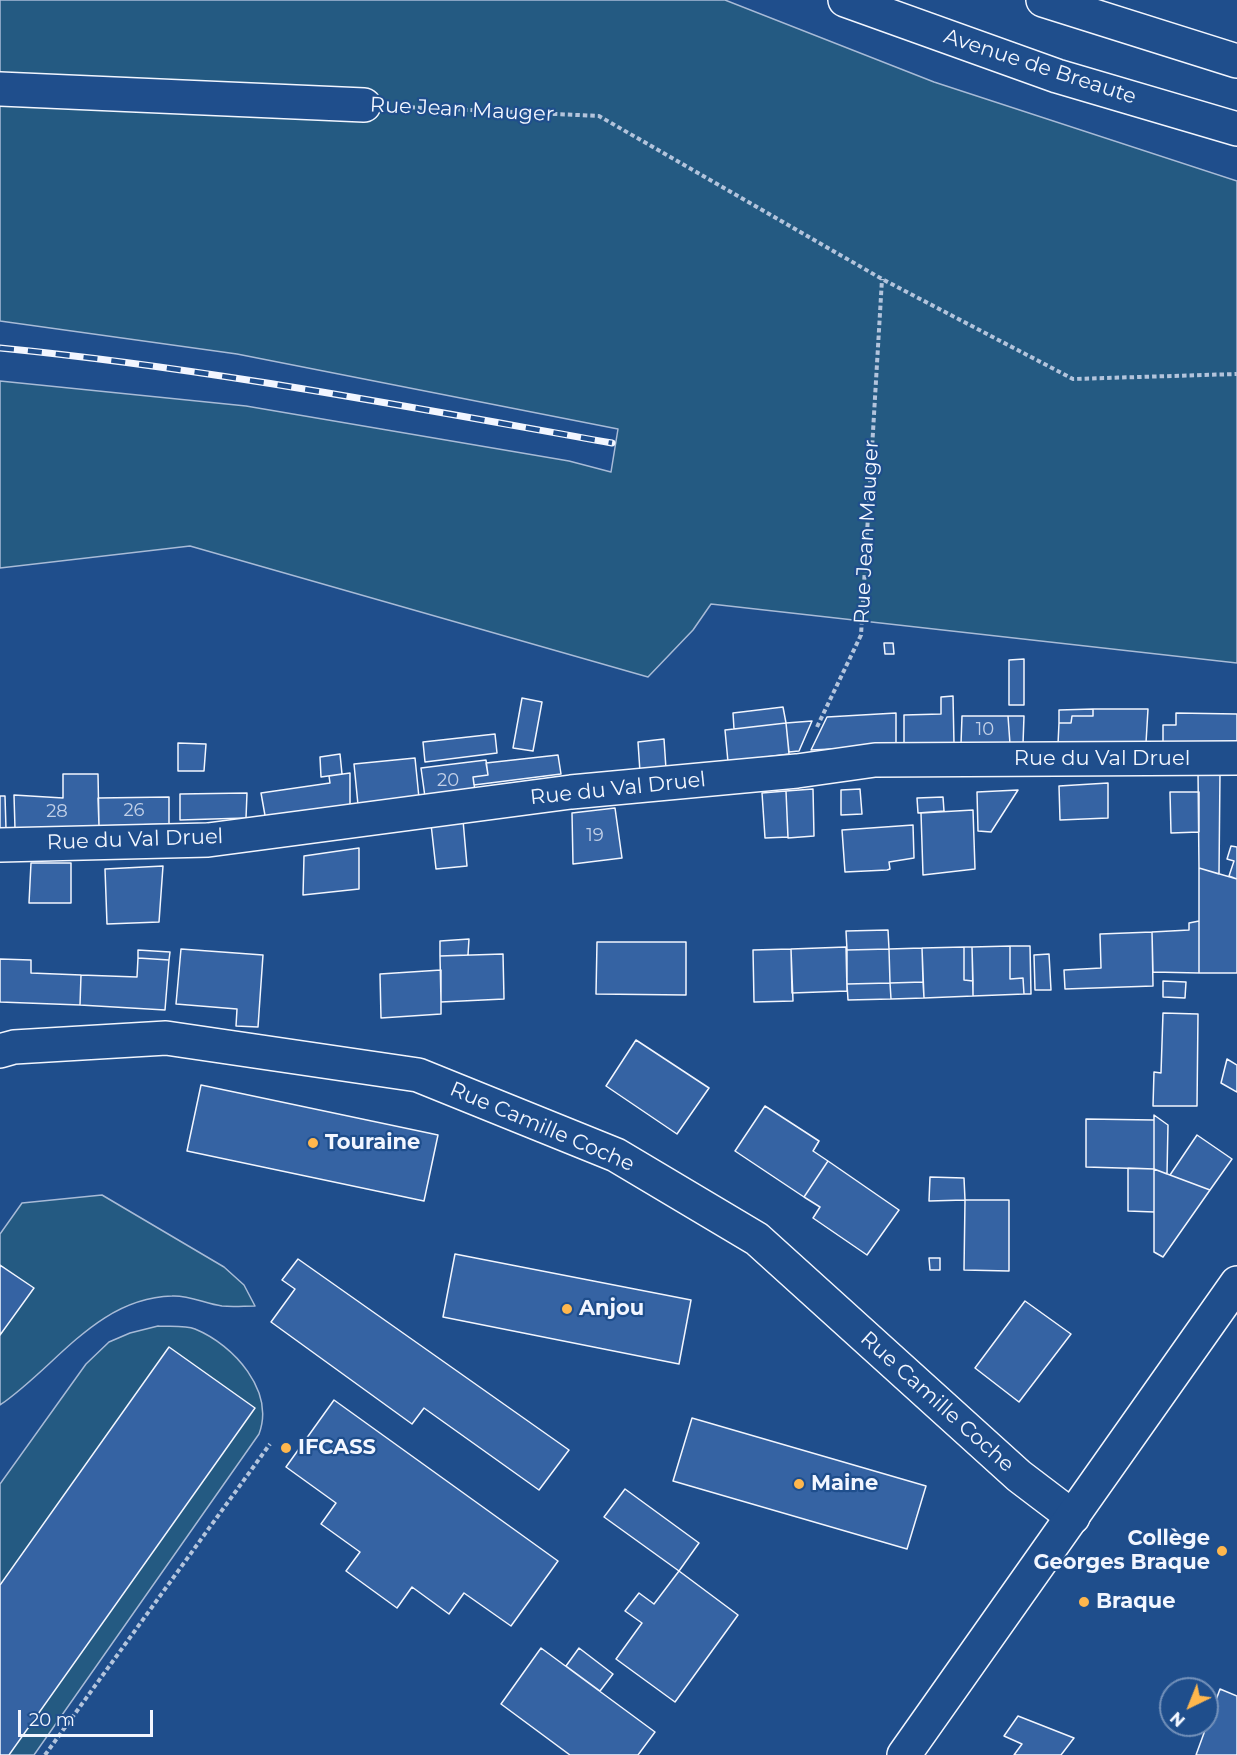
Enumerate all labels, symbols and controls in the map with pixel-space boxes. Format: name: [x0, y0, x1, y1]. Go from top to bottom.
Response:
street label: Avenue de Breaute: [941, 24, 1139, 110]
street label: Rue Jean Mauger: [369, 93, 555, 127]
street label: Rue Jean Mauger: [850, 439, 884, 625]
house number: 10: [976, 719, 994, 741]
street label: Rue du Val Druel: [1014, 746, 1190, 772]
street label: Rue du Val Druel: [529, 767, 707, 811]
house number: 20: [437, 770, 459, 792]
house number: 26: [123, 800, 145, 822]
house number: 28: [46, 801, 68, 823]
street label: Rue du Val Druel: [46, 824, 224, 856]
house number: 19: [586, 825, 604, 847]
street label: Rue Camille Coche: [446, 1077, 638, 1177]
place label: Touraine: [325, 1130, 420, 1156]
marker: Touraine: [306, 1136, 320, 1150]
place label: Anjou: [579, 1296, 644, 1322]
marker: Anjou: [560, 1302, 574, 1316]
street label: Rue Camille Coche: [855, 1326, 1019, 1478]
place label: IFCASS: [298, 1435, 376, 1461]
marker: IFCASS: [279, 1441, 293, 1455]
place label: Maine: [811, 1471, 878, 1497]
marker: Maine: [792, 1477, 806, 1491]
place label: Collège Georges Braque: [1033, 1526, 1210, 1576]
marker: Collège Georges Braque: [1215, 1544, 1229, 1558]
place label: Braque: [1096, 1589, 1176, 1615]
marker: Braque: [1077, 1595, 1091, 1609]
north arrow: [1159, 1677, 1219, 1737]
scale bar: [21, 1698, 156, 1736]
text: N: [1167, 1708, 1189, 1730]
text: 20 m: [29, 1709, 75, 1731]

